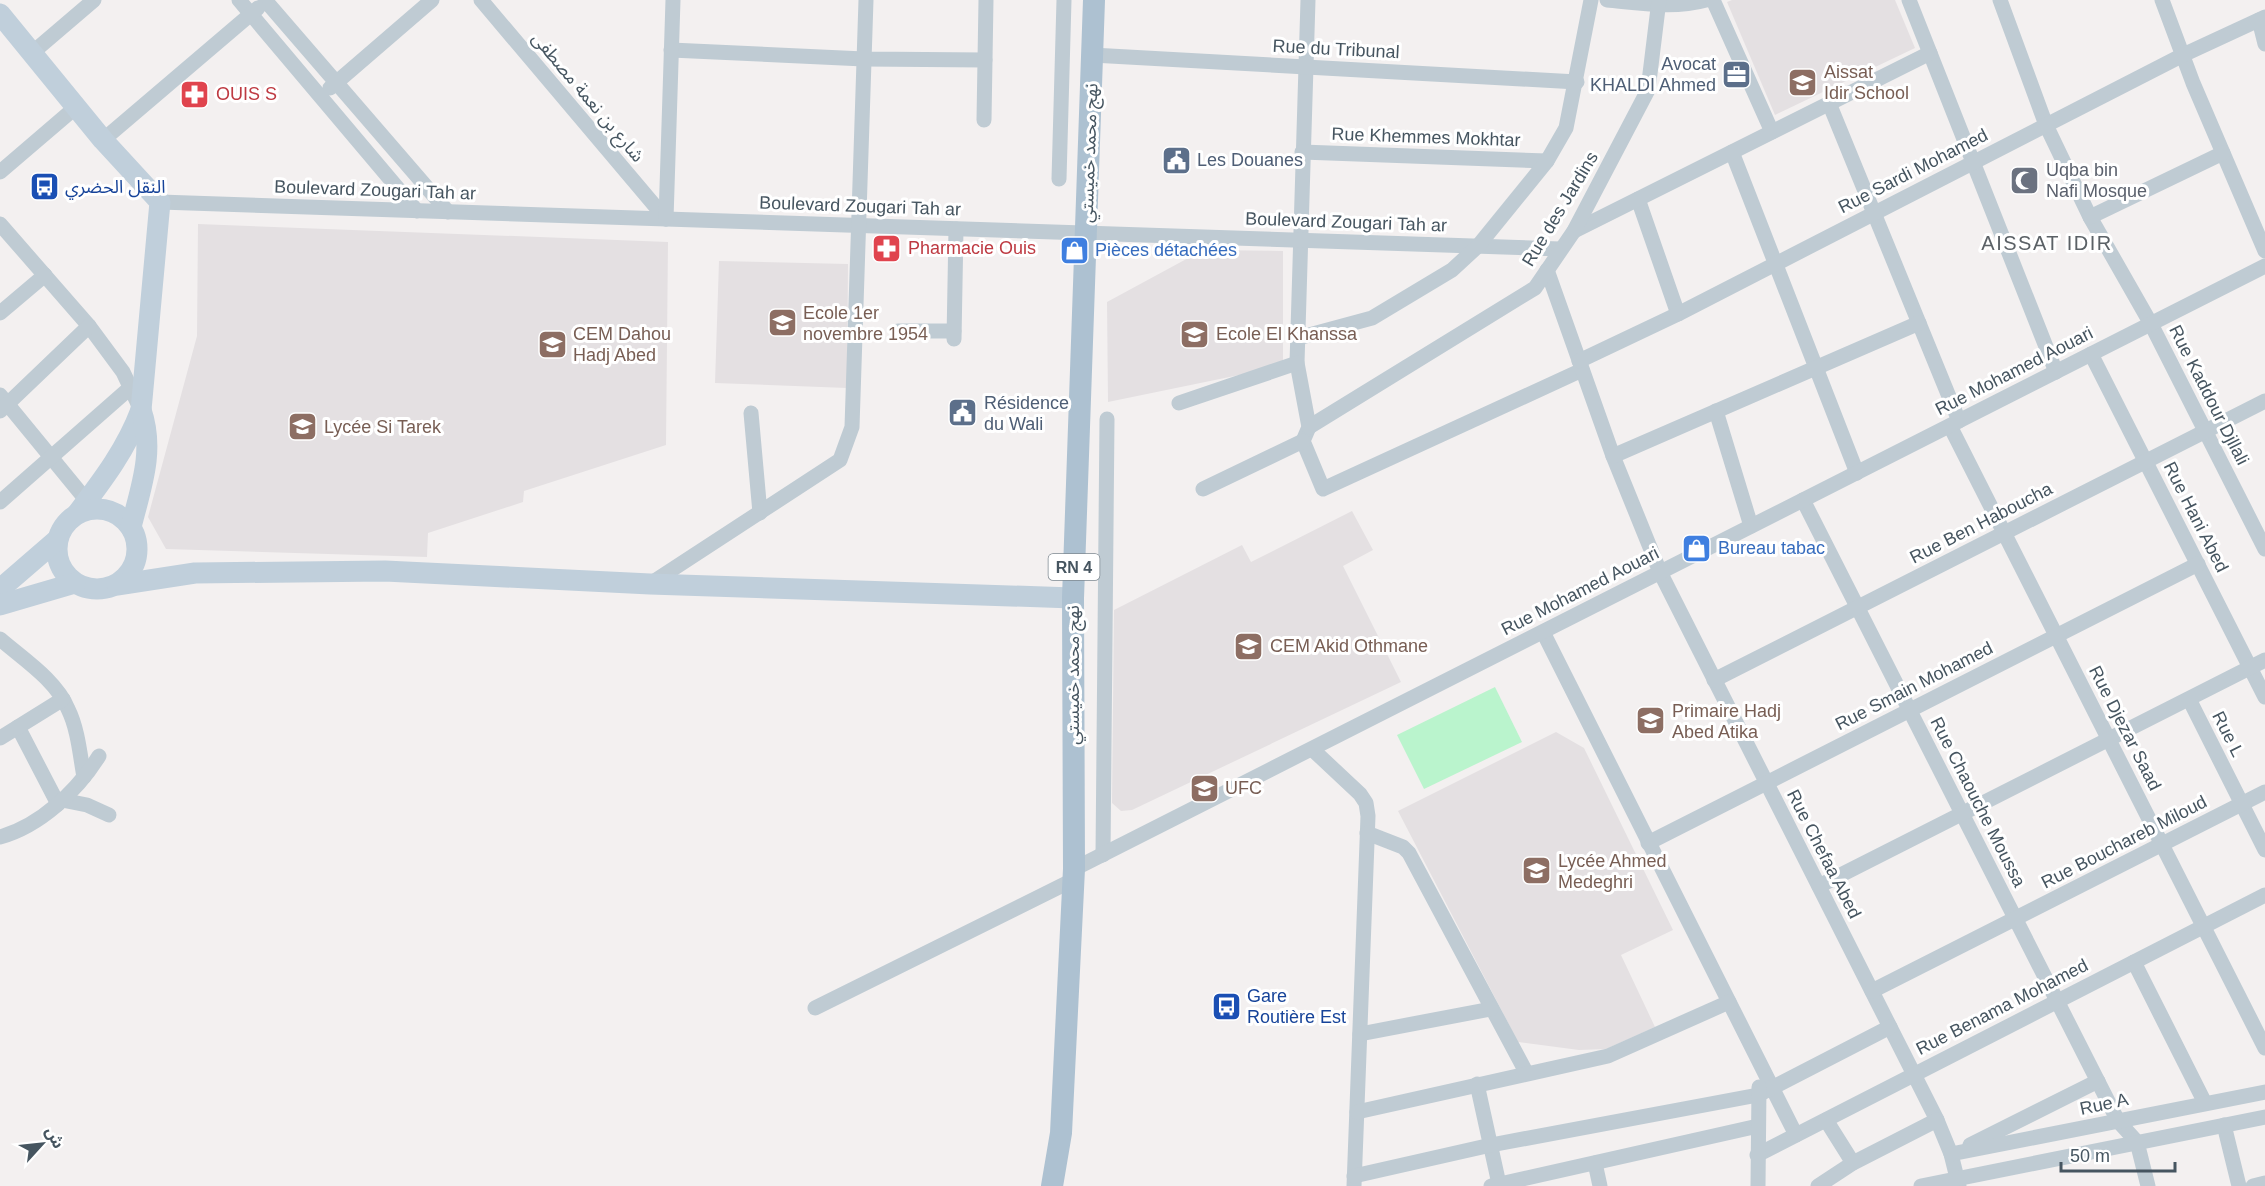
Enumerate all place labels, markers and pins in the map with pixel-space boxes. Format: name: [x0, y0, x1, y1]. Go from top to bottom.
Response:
place label: Avocat KHALDI Ahmed: [1590, 54, 1716, 95]
office icon: Avocat KHALDI Ahmed: [1721, 58, 1753, 90]
place label: Aissat Idir School: [1824, 62, 1909, 103]
school or university icon: Aissat Idir School: [1787, 66, 1819, 98]
pharmacy icon: OUIS S: [179, 78, 211, 110]
place label: OUIS S: [216, 84, 277, 104]
public building icon: Les Douanes: [1160, 144, 1192, 176]
place label: Les Douanes: [1197, 150, 1303, 170]
place label: Uqba bin Nafi Mosque: [2046, 160, 2147, 201]
mosque icon: Uqba bin Nafi Mosque: [2009, 164, 2041, 196]
bus stop icon: النقل الحضري: [28, 171, 60, 203]
place label: النقل الحضري: [65, 177, 166, 200]
pharmacy icon: Pharmacie Ouis: [871, 232, 903, 264]
shop icon: Pièces détachées: [1058, 234, 1090, 266]
place label: Pharmacie Ouis: [908, 238, 1036, 258]
place label: Pièces détachées: [1095, 240, 1237, 260]
place label: Ecole 1er novembre 1954: [803, 303, 928, 344]
school or university icon: Ecole 1er novembre 1954: [766, 307, 798, 339]
school or university icon: Ecole El Khanssa: [1179, 318, 1211, 350]
place label: CEM Dahou Hadj Abed: [573, 324, 671, 365]
place label: Ecole El Khanssa: [1216, 324, 1358, 344]
school or university icon: CEM Dahou Hadj Abed: [536, 328, 568, 360]
place label: Résidence du Wali: [984, 393, 1069, 434]
public building icon: Résidence du Wali: [947, 397, 979, 429]
school or university icon: Lycée Si Tarek: [287, 411, 319, 443]
place label: Lycée Si Tarek: [324, 417, 442, 437]
shop icon: Bureau tabac: [1681, 532, 1713, 564]
place label: Bureau tabac: [1718, 538, 1825, 558]
school or university icon: CEM Akid Othmane: [1233, 630, 1265, 662]
place label: CEM Akid Othmane: [1270, 636, 1428, 656]
place label: Primaire Hadj Abed Atika: [1672, 701, 1781, 742]
school or university icon: Primaire Hadj Abed Atika: [1635, 705, 1667, 737]
school or university icon: UFC: [1188, 772, 1220, 804]
place label: UFC: [1225, 778, 1262, 798]
place label: Lycée Ahmed Medeghri: [1558, 851, 1666, 892]
school or university icon: Lycée Ahmed Medeghri: [1521, 855, 1553, 887]
place label: Gare Routière Est: [1247, 986, 1346, 1027]
bus stop icon: Gare Routière Est: [1210, 990, 1242, 1022]

